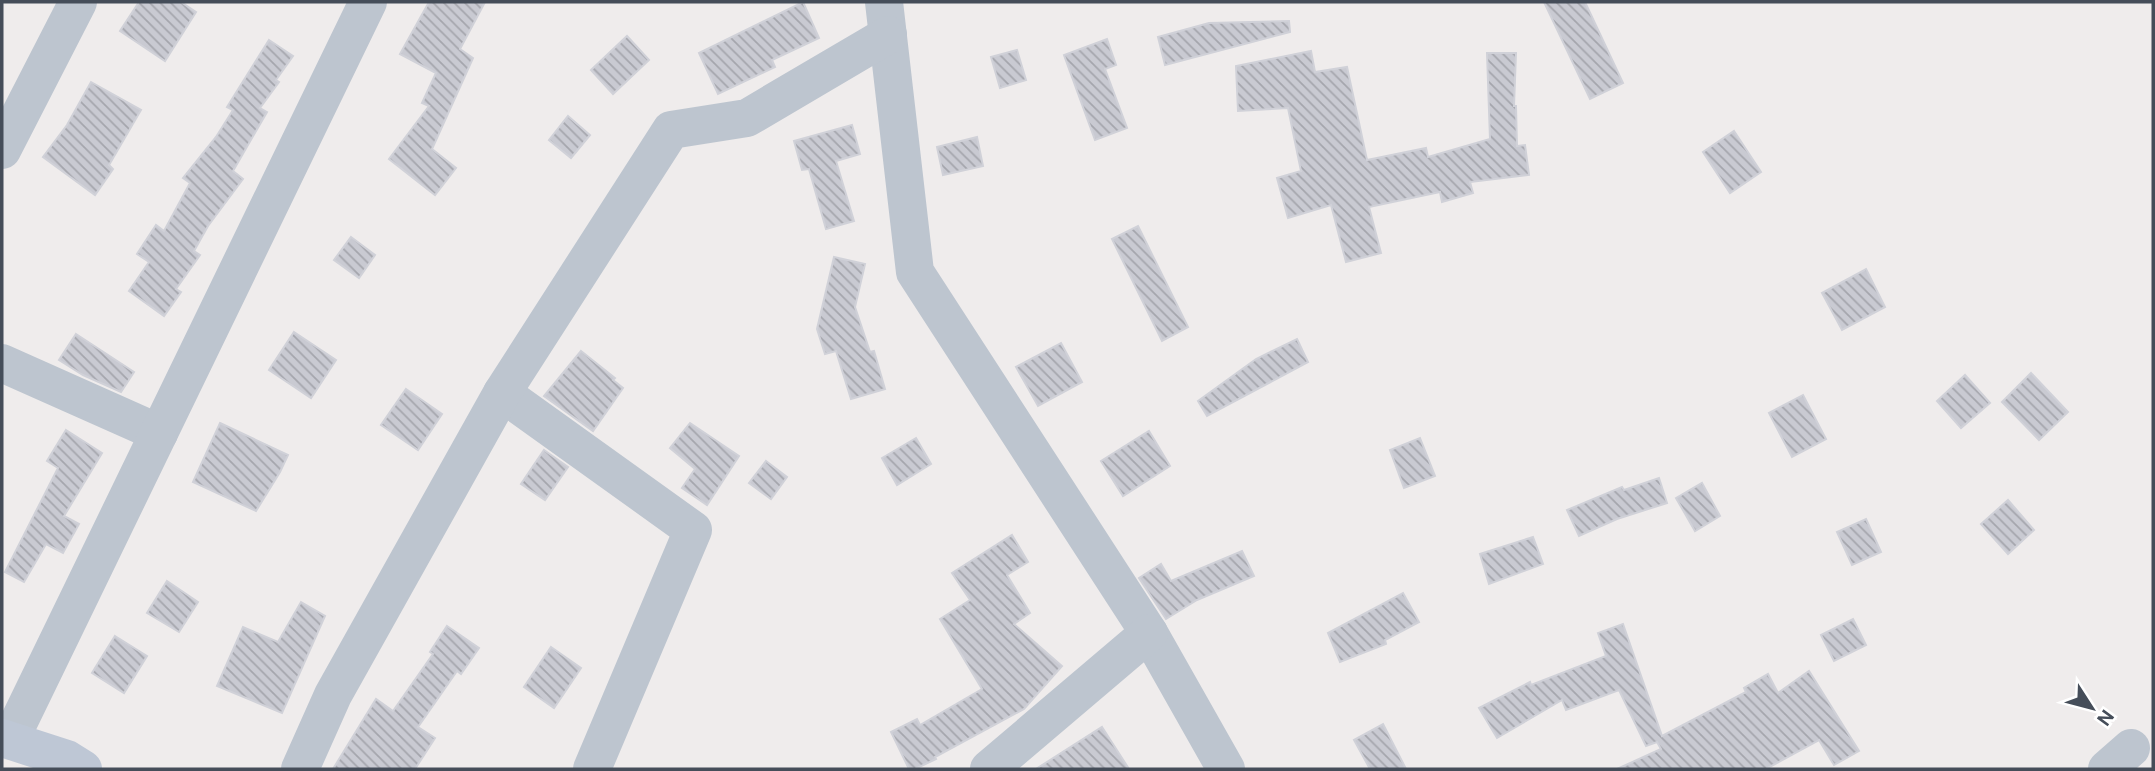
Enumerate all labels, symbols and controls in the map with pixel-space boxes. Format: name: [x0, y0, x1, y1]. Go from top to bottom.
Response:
north arrow: [2057, 673, 2127, 743]
text: N: [2091, 705, 2120, 731]

